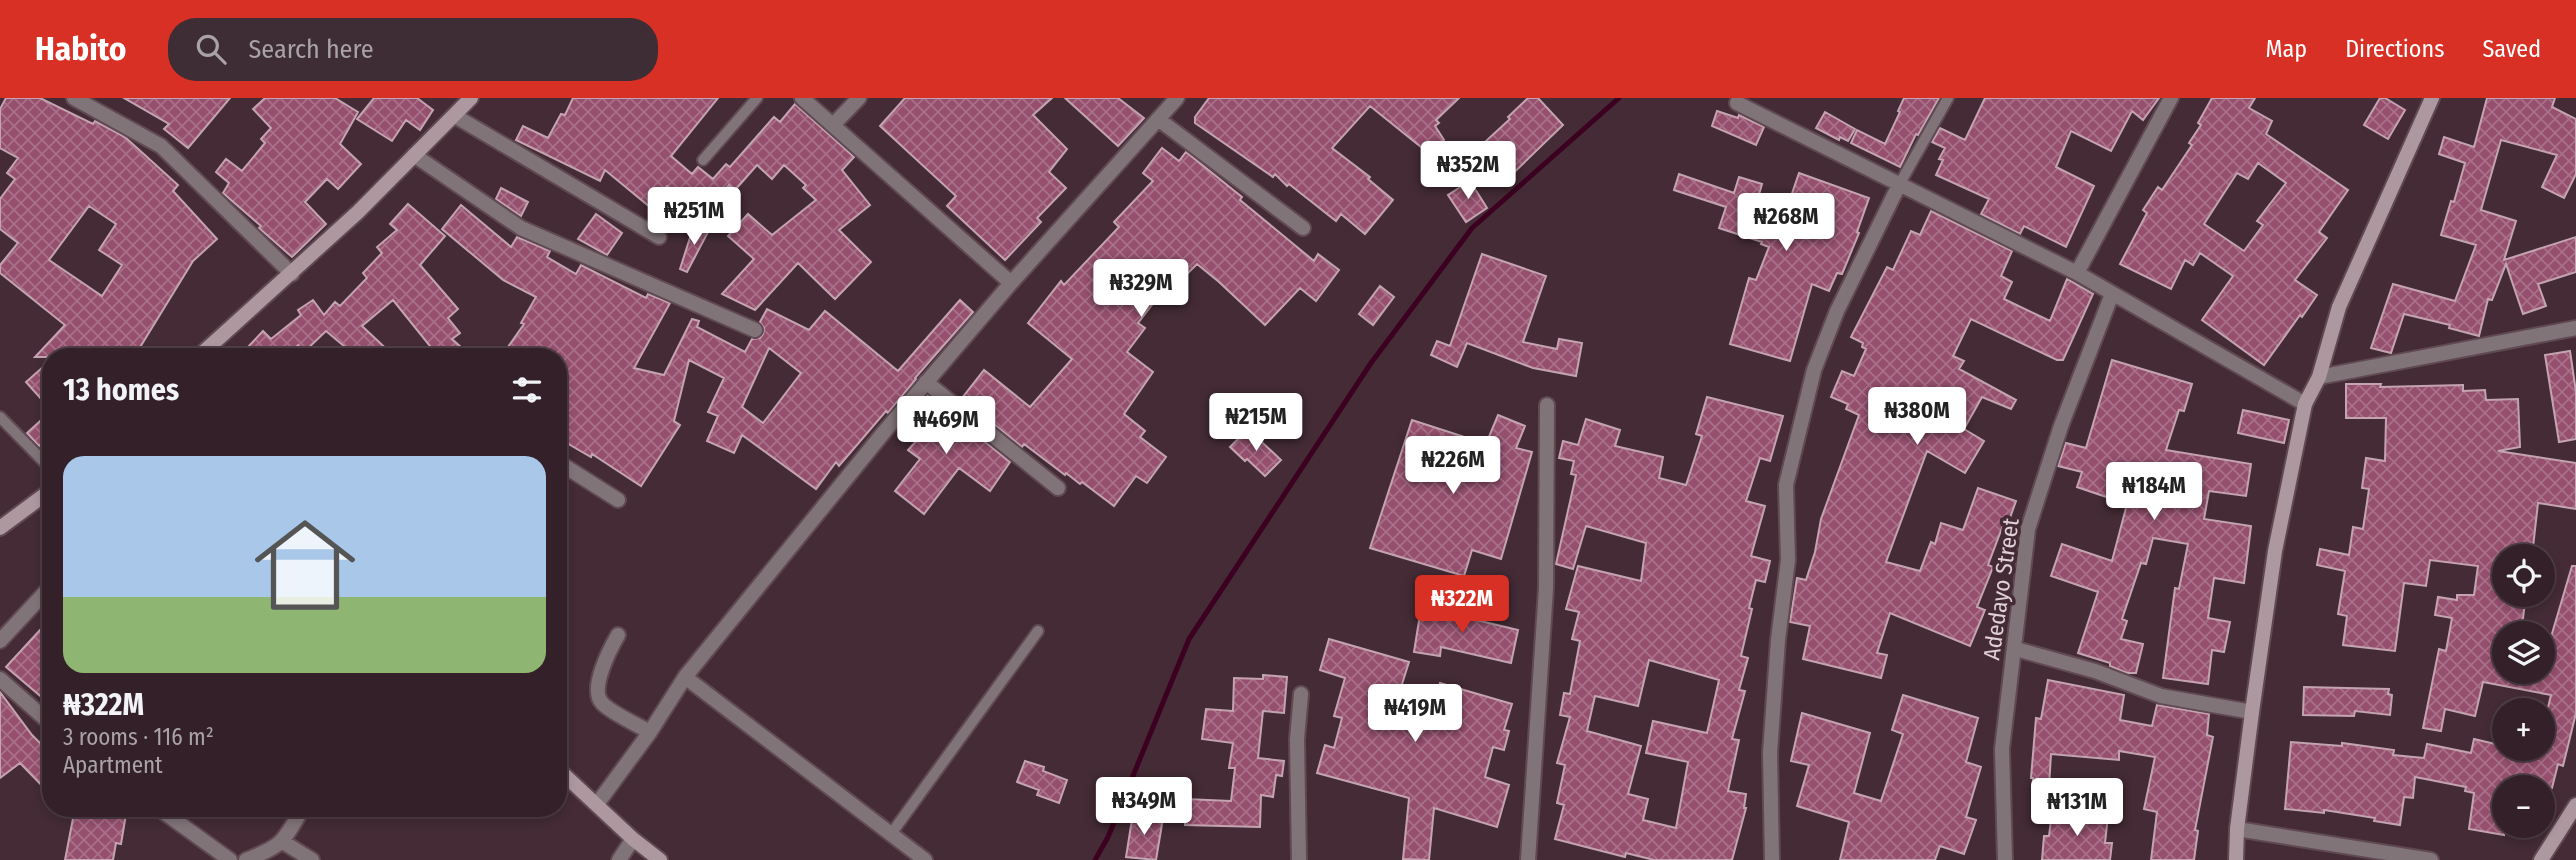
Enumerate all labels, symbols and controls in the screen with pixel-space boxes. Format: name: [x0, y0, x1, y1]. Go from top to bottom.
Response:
search box: [168, 18, 658, 81]
text: Habito: [35, 29, 126, 69]
icon: search: [192, 30, 230, 68]
text: Search here: [248, 34, 374, 65]
text: Map: [2266, 35, 2307, 63]
text: Directions: [2345, 35, 2444, 63]
text: Saved: [2482, 35, 2541, 63]
pin: ₦352M: [1419, 141, 1517, 201]
text: ₦352M: [1437, 150, 1499, 178]
pin: ₦251M: [645, 188, 743, 247]
pin: ₦268M: [1737, 194, 1835, 253]
text: ₦251M: [664, 196, 724, 224]
text: ₦268M: [1754, 202, 1818, 230]
pin: ₦329M: [1092, 260, 1190, 319]
text: ₦329M: [1109, 268, 1173, 296]
icon: filters: [508, 371, 546, 409]
text: 13 homes: [63, 372, 179, 408]
pin: ₦380M: [1868, 388, 1966, 447]
pin: ₦215M: [1207, 394, 1305, 453]
pin: ₦469M: [897, 396, 995, 456]
text: ₦380M: [1884, 396, 1950, 424]
text: ₦215M: [1225, 402, 1287, 430]
text: ₦469M: [913, 405, 979, 433]
pin: ₦226M: [1404, 436, 1502, 496]
text: ₦226M: [1421, 445, 1485, 473]
pin: ₦184M: [2105, 462, 2203, 522]
text: ₦184M: [2122, 471, 2186, 499]
icon: home: [242, 502, 368, 628]
street label: Adedayo Street: [1977, 516, 2025, 662]
map controls: [2492, 544, 2555, 838]
button: locate: [2492, 544, 2555, 607]
pin: ₦322M: [1413, 575, 1511, 635]
text: ₦322M: [1431, 584, 1493, 612]
button: layers: [2492, 621, 2555, 684]
pin: ₦419M: [1366, 684, 1464, 744]
text: ₦322M: [63, 687, 144, 723]
text: ₦419M: [1384, 693, 1446, 721]
button: +: [2492, 698, 2555, 761]
text: 3 rooms · 116 m²: [63, 723, 214, 751]
text: Apartment: [63, 751, 163, 779]
button: −: [2492, 775, 2555, 838]
pin: ₦349M: [1095, 778, 1193, 837]
pin: ₦131M: [2028, 778, 2126, 838]
text: ₦349M: [1112, 786, 1176, 814]
text: ₦131M: [2047, 787, 2107, 815]

